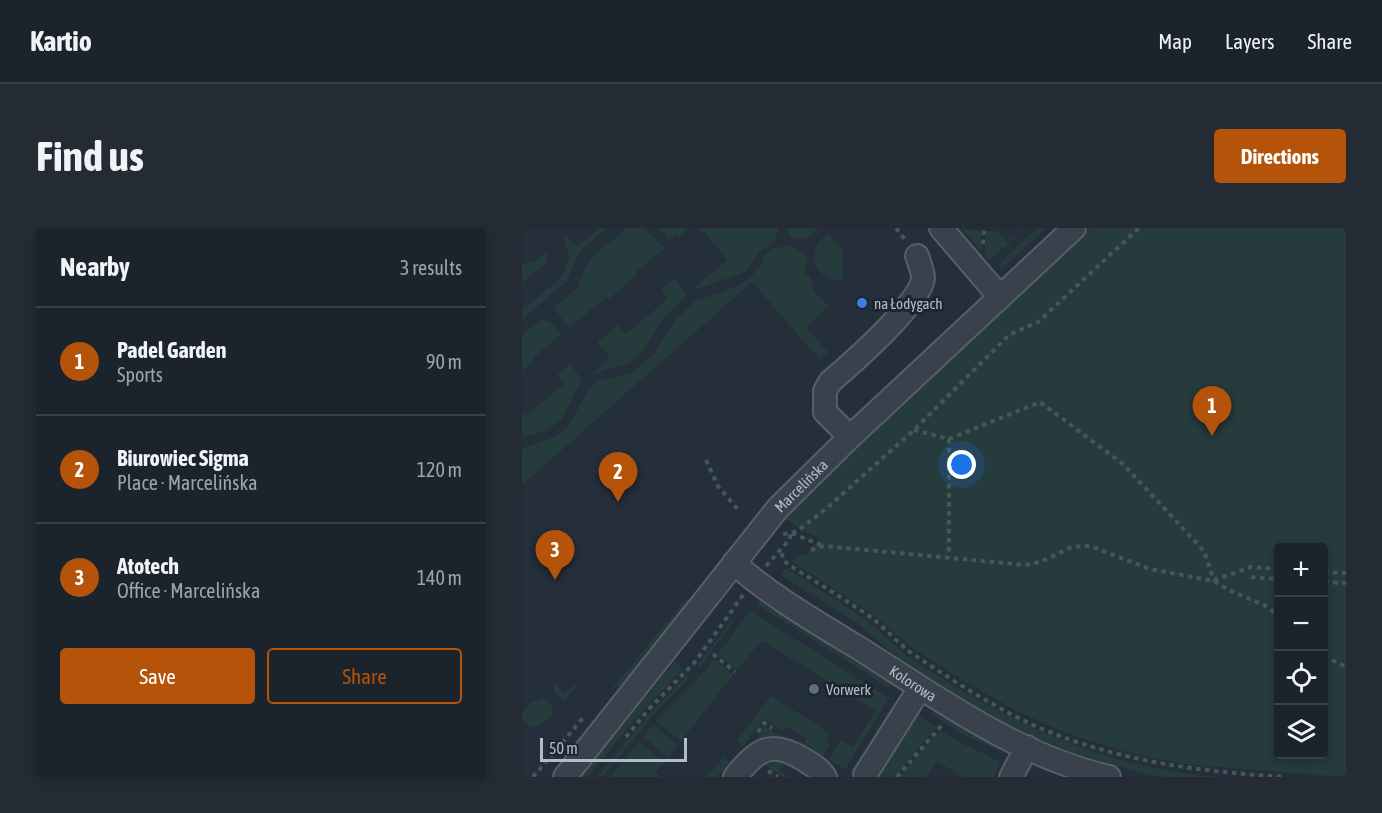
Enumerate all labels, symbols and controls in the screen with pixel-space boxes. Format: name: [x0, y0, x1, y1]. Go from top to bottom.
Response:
text: Kartio: [30, 25, 92, 57]
text: Map: [1158, 29, 1192, 53]
text: Layers: [1225, 29, 1275, 53]
text: Share: [1308, 29, 1352, 53]
button: Directions: [1214, 129, 1346, 183]
text: Find us: [36, 132, 144, 180]
text: Nearby: [60, 252, 130, 282]
text: 3 results: [400, 256, 462, 279]
place label: na Łodygach: [874, 295, 942, 312]
marker: na Łodygach: [855, 296, 869, 310]
text: Padel Garden: [117, 337, 226, 363]
text: 1: [75, 350, 84, 373]
text: 90 m: [426, 350, 462, 373]
text: Sports: [117, 363, 163, 386]
pin: 1: [1192, 386, 1232, 436]
text: Biurowiec Sigma: [117, 445, 249, 471]
your location: [947, 450, 976, 479]
pin: 2: [598, 452, 638, 502]
street label: Marcelińska: [771, 456, 831, 515]
text: 2: [75, 458, 84, 481]
text: 120 m: [417, 458, 462, 481]
text: Place · Marcelińska: [117, 471, 257, 494]
pin: 3: [536, 530, 574, 580]
map controls: [1274, 543, 1328, 759]
button: +: [1274, 543, 1328, 597]
text: Atotech: [117, 553, 179, 579]
text: 3: [75, 566, 84, 589]
text: 140 m: [417, 566, 462, 589]
text: Office · Marcelińska: [117, 579, 260, 602]
button: −: [1274, 597, 1328, 651]
button: Save: [60, 648, 255, 704]
button: Share: [267, 648, 462, 704]
button: locate: [1274, 651, 1328, 705]
street label: Kolorowa: [887, 662, 940, 704]
place label: Vorwerk: [826, 681, 871, 698]
marker: Vorwerk: [807, 682, 821, 696]
button: layers: [1274, 705, 1328, 759]
scale bar: [540, 735, 687, 762]
text: 50 m: [549, 739, 578, 757]

